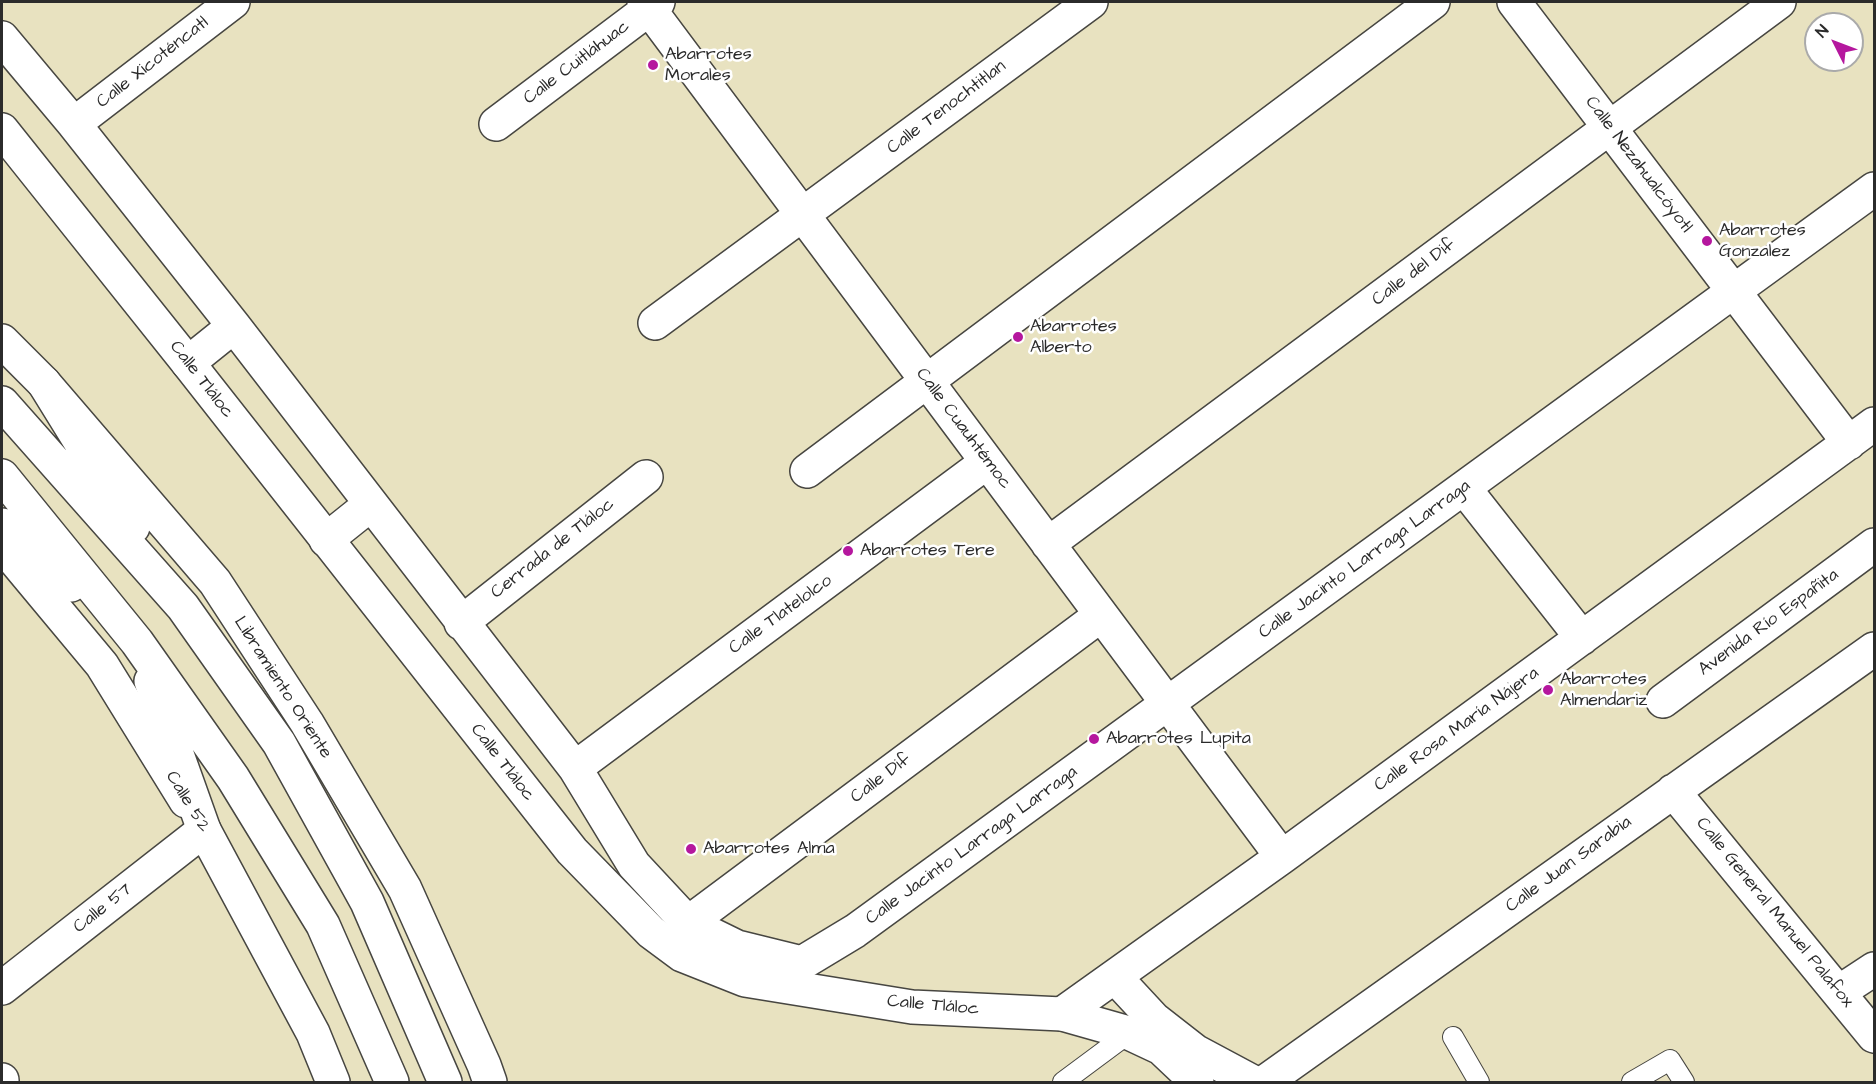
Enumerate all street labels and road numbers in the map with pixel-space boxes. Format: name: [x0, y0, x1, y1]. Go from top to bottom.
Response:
street label: Calle Xicoténcatl: [93, 13, 213, 113]
street label: Calle Cuitláhuac: [520, 16, 634, 110]
street label: Calle Tenochtitlan: [883, 56, 1011, 160]
street label: Calle Nezahualcóyotl: [1580, 93, 1696, 237]
street label: Calle del Dif: [1368, 235, 1460, 311]
street label: Calle Tláloc: [164, 337, 238, 423]
street label: Calle Cuauhtémoc: [910, 364, 1016, 494]
street label: Calle Jacinto Larraga Larraga: [1255, 476, 1475, 644]
street label: Cerrada de Tláloc: [487, 494, 619, 604]
street label: Avenida Río Españita: [1695, 565, 1843, 681]
street label: Calle Tlatelolco: [725, 570, 837, 660]
street label: Libramiento Oriente: [228, 613, 336, 763]
street label: Calle Rosa María Nájera: [1370, 663, 1544, 797]
street label: Calle Tláloc: [465, 720, 539, 806]
street label: Calle Dif: [847, 749, 915, 809]
street label: Calle Jacinto Larraga Larraga: [862, 762, 1082, 930]
street label: Calle 52: [160, 768, 214, 836]
street label: Calle Juan Sarabia: [1502, 812, 1636, 918]
street label: Calle General Manuel Palafox: [1691, 814, 1857, 1012]
street label: Calle 57: [69, 879, 137, 939]
street label: Calle Tláloc: [886, 991, 980, 1021]

